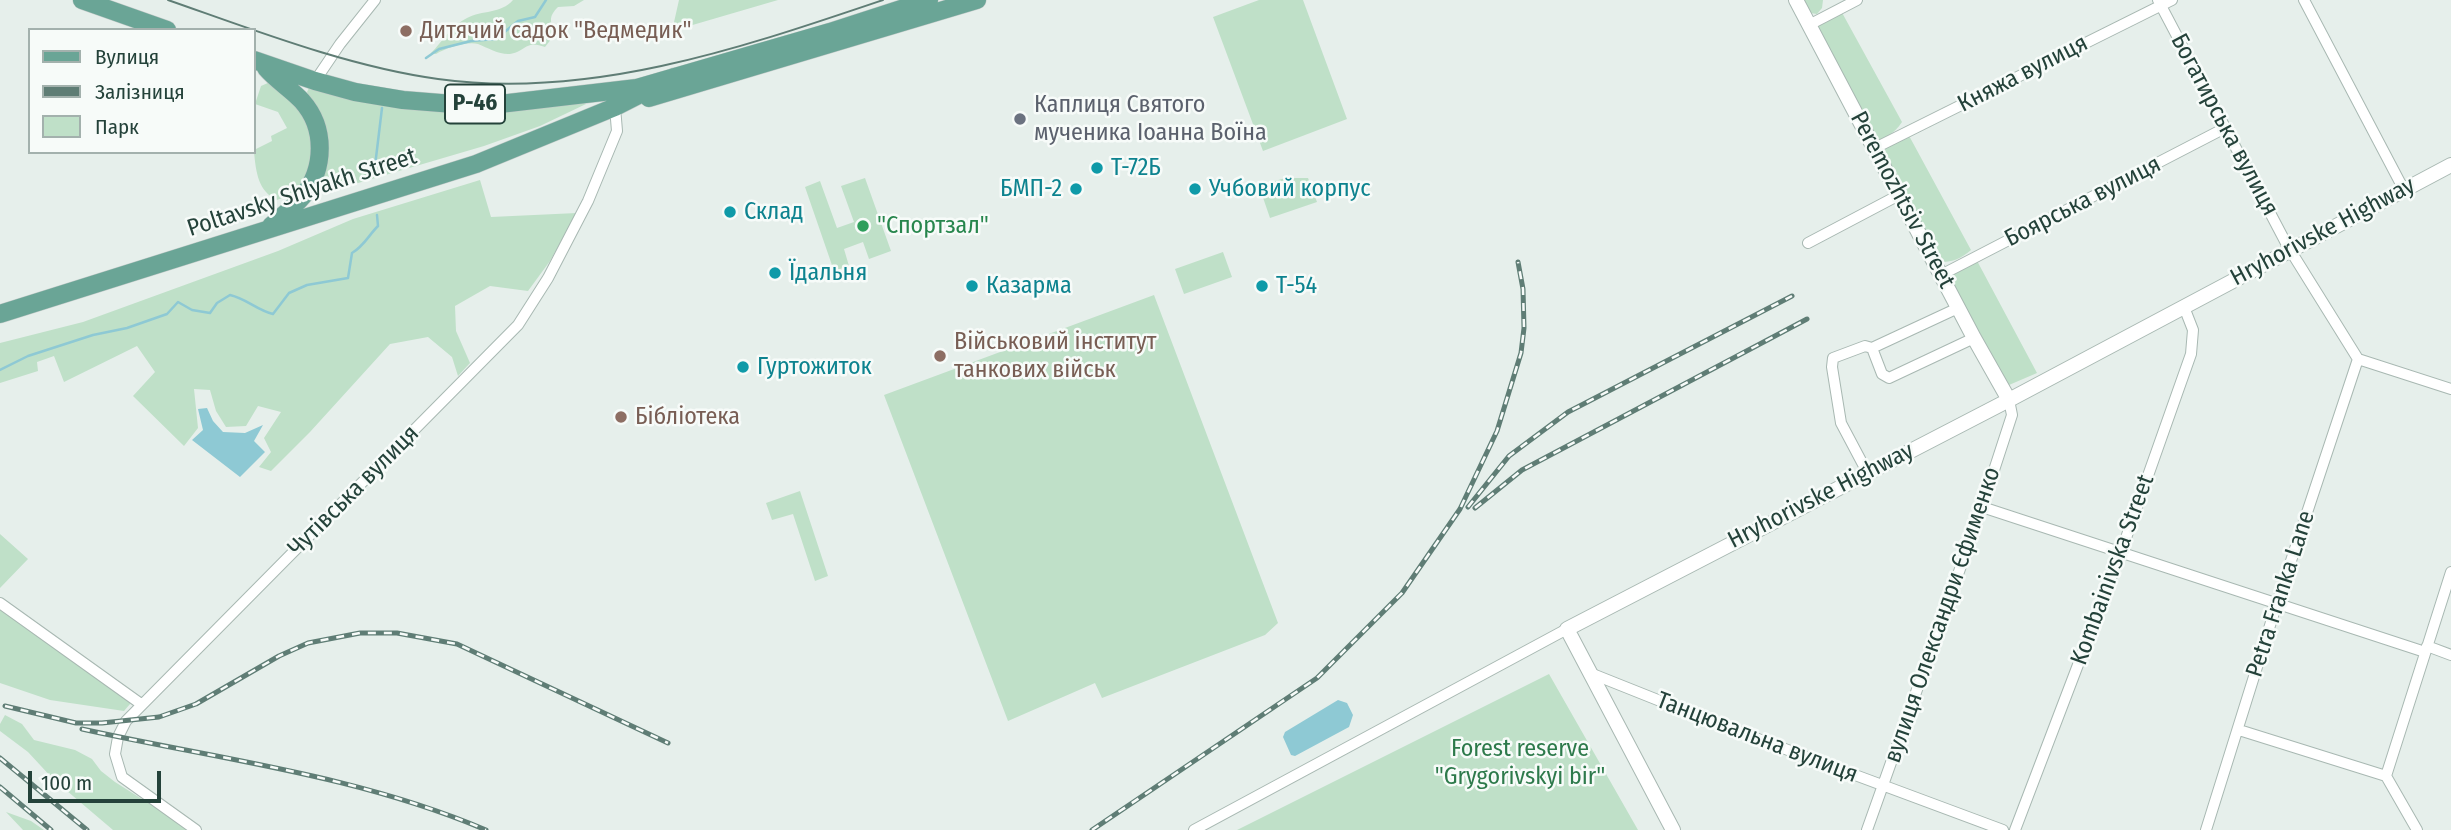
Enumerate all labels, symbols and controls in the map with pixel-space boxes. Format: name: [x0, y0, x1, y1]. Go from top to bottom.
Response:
place label: Дитячий садок "Ведмедик": [420, 17, 692, 45]
marker: Дитячий садок "Ведмедик": [398, 23, 414, 39]
legend: [28, 28, 256, 154]
street label: Княжа вулиця: [1953, 29, 2093, 119]
street label: Богатирська вулиця: [2164, 29, 2284, 221]
text: Вулиця: [95, 44, 159, 70]
text: Залізниця: [95, 79, 185, 105]
road number: Р-46: [445, 85, 505, 124]
place label: Каплиця Святого мученика Іоанна Воїна: [1034, 91, 1267, 147]
street label: Peremozhtsiv Street: [1843, 107, 1961, 293]
marker: Каплиця Святого мученика Іоанна Воїна: [1012, 111, 1028, 127]
text: Парк: [95, 114, 139, 140]
street label: Poltavsky Shlyakh Street: [184, 142, 420, 244]
street label: Боярська вулиця: [2000, 150, 2166, 254]
place label: Т-72Б: [1111, 154, 1161, 182]
marker: Т-72Б: [1089, 160, 1105, 176]
street label: Hryhorivske Highway: [2226, 171, 2420, 293]
place label: БМП-2: [1000, 175, 1062, 203]
place label: Учбовий корпус: [1209, 175, 1370, 203]
marker: БМП-2: [1068, 181, 1084, 197]
marker: Учбовий корпус: [1187, 181, 1203, 197]
place label: Склад: [744, 198, 803, 226]
marker: Склад: [722, 204, 738, 220]
place label: "Спортзал": [877, 212, 989, 240]
marker: "Спортзал": [855, 218, 871, 234]
place label: Їдальня: [789, 259, 867, 287]
marker: Їдальня: [767, 265, 783, 281]
place label: Казарма: [986, 272, 1072, 300]
place label: Т-54: [1276, 272, 1317, 300]
marker: Казарма: [964, 278, 980, 294]
marker: Т-54: [1254, 278, 1270, 294]
place label: Військовий інститут танкових військ: [954, 328, 1157, 384]
marker: Військовий інститут танкових військ: [932, 348, 948, 364]
place label: Гуртожиток: [757, 353, 872, 381]
marker: Гуртожиток: [735, 359, 751, 375]
place label: Бібліотека: [635, 403, 740, 431]
marker: Бібліотека: [613, 409, 629, 425]
street label: Чутівська вулиця: [283, 420, 425, 562]
street label: Hryhorivske Highway: [1723, 437, 1919, 555]
street label: вулиця Олександри Єфименко: [1879, 463, 2007, 767]
street label: Kombainivska Street: [2065, 471, 2161, 669]
street label: Petra Franka Lane: [2241, 507, 2321, 681]
street label: Танцювальна вулиця: [1652, 686, 1862, 790]
park label: Forest reserve "Grygorivskyi bir": [1435, 735, 1605, 791]
scale bar: [32, 756, 164, 800]
text: 100 m: [41, 770, 92, 796]

